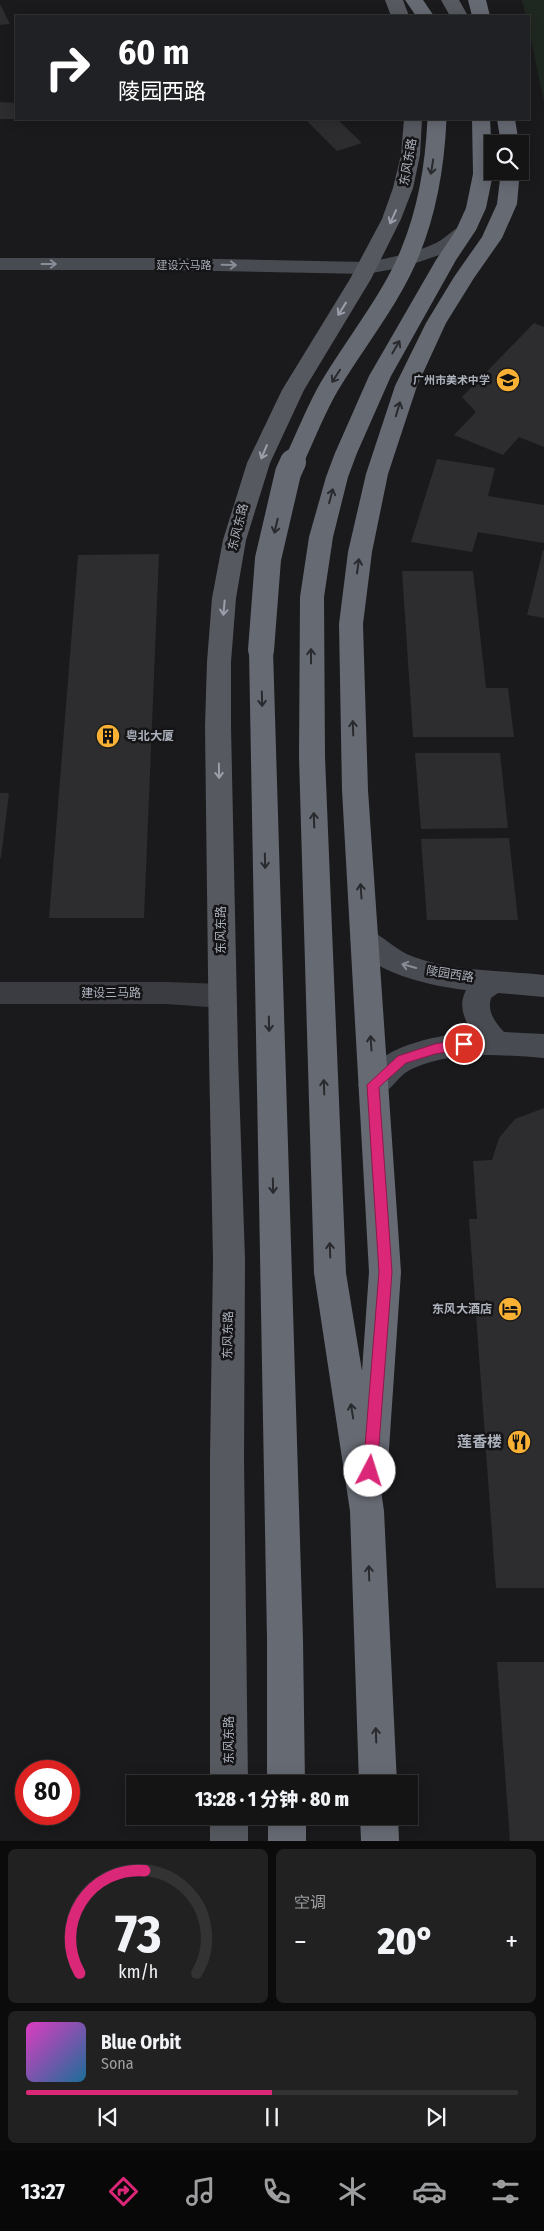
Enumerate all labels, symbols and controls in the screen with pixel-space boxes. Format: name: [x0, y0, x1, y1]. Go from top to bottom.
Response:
text: 60 m: [118, 31, 189, 73]
icon: right: [35, 35, 100, 100]
text: 陵园西路: [118, 78, 206, 105]
map controls: [484, 135, 529, 180]
button: search: [484, 135, 529, 180]
street label: 东风东路: [397, 137, 419, 187]
one-way arrow: [427, 159, 437, 175]
one-way arrow: [388, 209, 398, 224]
one-way arrow: [40, 259, 56, 269]
street label: 建设六马路: [157, 259, 212, 272]
one-way arrow: [220, 260, 236, 270]
one-way arrow: [336, 302, 346, 316]
one-way arrow: [392, 341, 402, 355]
school or university icon: 广州市美术中学: [495, 367, 521, 393]
one-way arrow: [331, 368, 341, 382]
place label: 广州市美术中学: [413, 374, 490, 387]
one-way arrow: [394, 401, 404, 417]
one-way arrow: [258, 444, 268, 459]
one-way arrow: [327, 488, 337, 504]
street label: 东风东路: [225, 502, 251, 552]
one-way arrow: [271, 517, 280, 533]
one-way arrow: [353, 559, 363, 575]
one-way arrow: [219, 600, 228, 616]
one-way arrow: [306, 648, 316, 664]
one-way arrow: [257, 690, 267, 707]
one-way arrow: [348, 721, 357, 737]
building icon: 粤北大厦: [95, 723, 121, 749]
place label: 粤北大厦: [126, 729, 174, 743]
one-way arrow: [214, 762, 224, 778]
one-way arrow: [310, 812, 319, 828]
one-way arrow: [261, 853, 270, 869]
one-way arrow: [357, 883, 366, 899]
street label: 东风东路: [214, 906, 228, 954]
one-way arrow: [402, 961, 418, 971]
street label: 陵园西路: [425, 963, 475, 985]
street label: 建设三马路: [81, 986, 141, 1000]
one-way arrow: [264, 1016, 274, 1032]
pin: [443, 1023, 485, 1065]
icon: arrive: [450, 1030, 478, 1058]
one-way arrow: [366, 1035, 375, 1051]
one-way arrow: [319, 1080, 329, 1096]
one-way arrow: [268, 1178, 278, 1194]
one-way arrow: [325, 1242, 334, 1258]
hotel icon: 东风大酒店: [497, 1296, 523, 1322]
place label: 东风大酒店: [432, 1302, 492, 1316]
street label: 东风东路: [221, 1311, 235, 1359]
one-way arrow: [346, 1403, 356, 1419]
restaurant icon: 莲香楼: [506, 1429, 532, 1455]
place label: 莲香楼: [457, 1433, 502, 1451]
position arrow: [343, 1444, 395, 1496]
one-way arrow: [365, 1565, 374, 1581]
street label: 东风东路: [222, 1716, 236, 1764]
one-way arrow: [371, 1727, 381, 1744]
speed limit sign: 80: [15, 1760, 80, 1825]
text: 13:28 · 1 分钟 · 80 m: [195, 1788, 349, 1811]
text: 空调: [294, 1893, 326, 1912]
text: 73: [115, 1903, 161, 1966]
text: 20°: [378, 1918, 434, 1964]
text: −: [294, 1925, 307, 1958]
text: +: [505, 1925, 518, 1958]
text: km/h: [118, 1961, 158, 1983]
text: Blue Orbit: [101, 2031, 181, 2054]
text: Sona: [101, 2054, 134, 2073]
icon: previous: [94, 2103, 122, 2131]
icon: pause: [258, 2103, 286, 2131]
icon: next: [422, 2103, 450, 2131]
icon: directions: [106, 2174, 141, 2209]
icon: music: [183, 2174, 218, 2209]
icon: phone: [259, 2174, 294, 2209]
icon: climate: [335, 2174, 370, 2209]
icon: car: [412, 2174, 447, 2209]
icon: filters: [488, 2174, 523, 2209]
text: 13:27: [21, 2178, 65, 2205]

